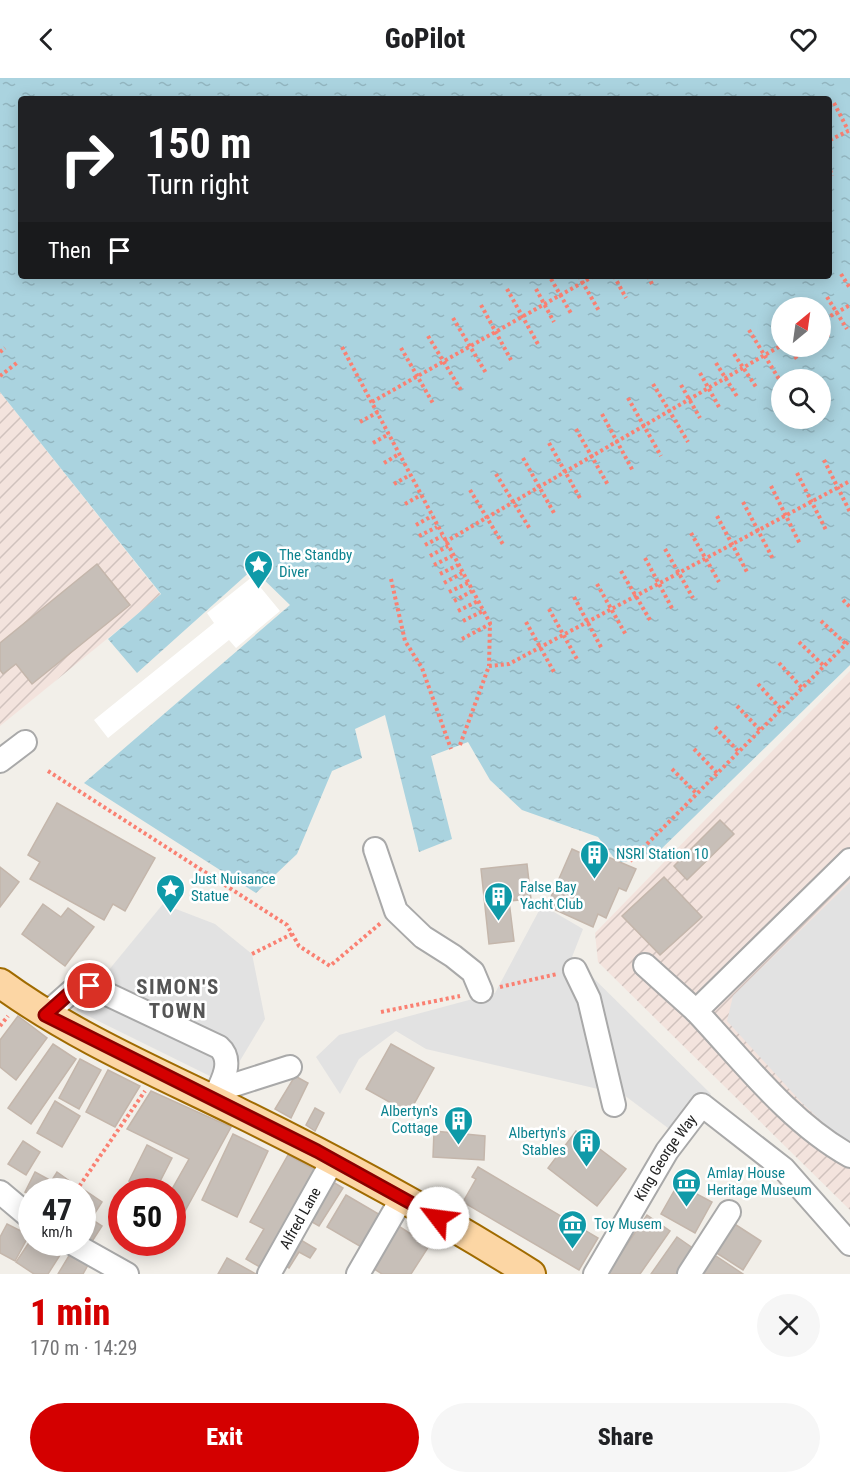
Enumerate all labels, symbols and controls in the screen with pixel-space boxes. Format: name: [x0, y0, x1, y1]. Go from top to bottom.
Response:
icon: back: [30, 23, 63, 56]
text: GoPilot: [385, 23, 465, 55]
icon: heart: [787, 23, 820, 56]
text: 150 m: [147, 119, 252, 168]
icon: right: [48, 120, 126, 198]
text: Turn right: [147, 169, 249, 201]
icon: arrive: [103, 234, 136, 267]
text: Then: [48, 238, 91, 263]
north arrow: [771, 297, 831, 357]
map controls: [771, 297, 831, 429]
button: search: [771, 369, 831, 429]
place label: The Standby Diver: [279, 546, 352, 581]
place icon: The Standby Diver: [242, 548, 274, 590]
building icon: NSRI Station 10: [579, 838, 611, 880]
place label: NSRI Station 10: [616, 845, 709, 863]
place label: Just Nuisance Statue: [191, 870, 275, 905]
place icon: Just Nuisance Statue: [154, 872, 186, 914]
place label: False Bay Yacht Club: [520, 878, 583, 913]
building icon: False Bay Yacht Club: [483, 880, 515, 922]
pin: [64, 960, 115, 1011]
icon: arrive: [73, 969, 106, 1002]
district label: SIMON'S TOWN: [136, 975, 220, 1023]
place label: Albertyn's Cottage: [380, 1102, 438, 1137]
building icon: Albertyn's Cottage: [443, 1104, 475, 1146]
street label: King George Way: [631, 1111, 701, 1204]
place label: Albertyn's Stables: [508, 1124, 566, 1159]
building icon: Albertyn's Stables: [571, 1126, 603, 1168]
place label: Amlay House Heritage Museum: [707, 1164, 812, 1199]
museum icon: Amlay House Heritage Museum: [670, 1166, 702, 1208]
speed limit sign: 50: [108, 1178, 186, 1256]
street label: Alfred Lane: [276, 1184, 325, 1252]
position arrow: [406, 1186, 470, 1250]
text: 47: [42, 1192, 72, 1227]
museum icon: Toy Musem: [557, 1208, 589, 1250]
place label: Toy Musem: [594, 1215, 662, 1233]
text: km/h: [42, 1223, 72, 1241]
text: 1 min: [30, 1292, 110, 1334]
button: close: [757, 1294, 820, 1357]
text: 170 m · 14:29: [30, 1336, 137, 1360]
button: Exit: [30, 1403, 419, 1472]
button: Share: [431, 1403, 820, 1472]

